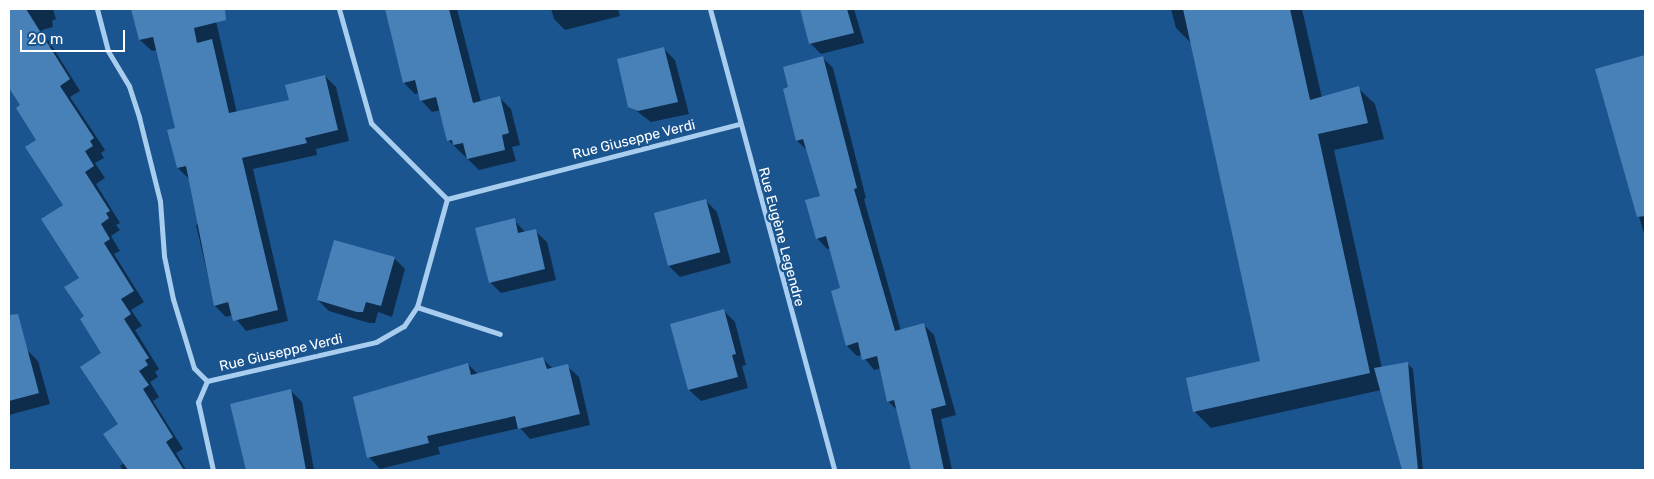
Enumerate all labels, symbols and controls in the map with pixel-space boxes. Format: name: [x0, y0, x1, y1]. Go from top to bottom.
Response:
scale bar: [22, 20, 128, 52]
text: 20 m: [28, 30, 63, 48]
street label: Rue Giuseppe Verdi: [571, 117, 697, 163]
street label: Rue Eugène Legendre: [754, 166, 808, 308]
street label: Rue Giuseppe Verdi: [218, 331, 344, 375]

